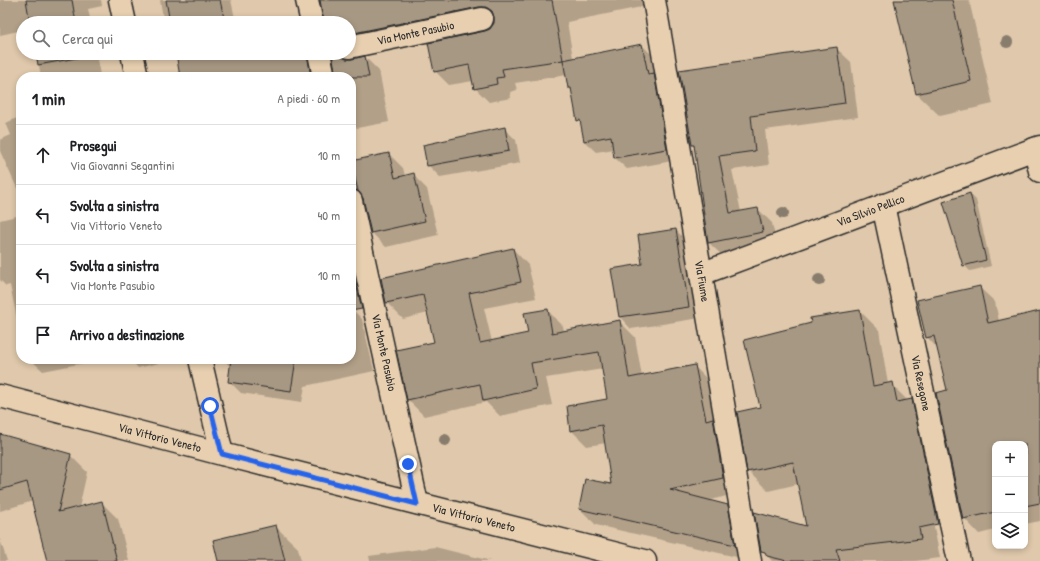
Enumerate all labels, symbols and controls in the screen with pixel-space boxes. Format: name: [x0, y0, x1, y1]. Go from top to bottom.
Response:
search box: [16, 16, 356, 60]
street label: Via Monte Pasubio: [375, 16, 456, 49]
icon: search: [30, 27, 52, 49]
text: Cerca qui: [62, 28, 113, 49]
text: 1 min: [32, 87, 65, 110]
text: A piedi · 60 m: [278, 89, 340, 107]
text: Prosegui: [70, 135, 117, 156]
icon: ahead: [32, 144, 54, 166]
text: 10 m: [318, 146, 340, 164]
text: Via Giovanni Segantini: [70, 156, 175, 174]
street label: Via Silvio Pellico: [834, 189, 907, 231]
text: Svolta a sinistra: [70, 195, 159, 216]
icon: left: [32, 204, 54, 226]
text: 40 m: [317, 206, 340, 224]
text: Via Vittorio Veneto: [70, 216, 162, 234]
text: Svolta a sinistra: [70, 255, 159, 276]
street label: Via Fiume: [691, 259, 715, 303]
icon: left: [32, 264, 54, 286]
text: 10 m: [318, 266, 340, 284]
text: Via Monte Pasubio: [70, 276, 155, 294]
street label: Via Monte Pasubio: [368, 312, 401, 393]
icon: arrive: [32, 324, 54, 346]
text: Arrivo a destinazione: [70, 324, 184, 345]
street label: Via Resegone: [907, 353, 936, 413]
route start: [201, 397, 219, 415]
street label: Via Vittorio Veneto: [116, 418, 203, 456]
map controls: [992, 441, 1028, 549]
button: +: [992, 441, 1028, 477]
route end: [399, 455, 417, 473]
button: −: [992, 477, 1028, 513]
street label: Via Vittorio Veneto: [430, 498, 517, 536]
button: layers: [992, 513, 1028, 549]

